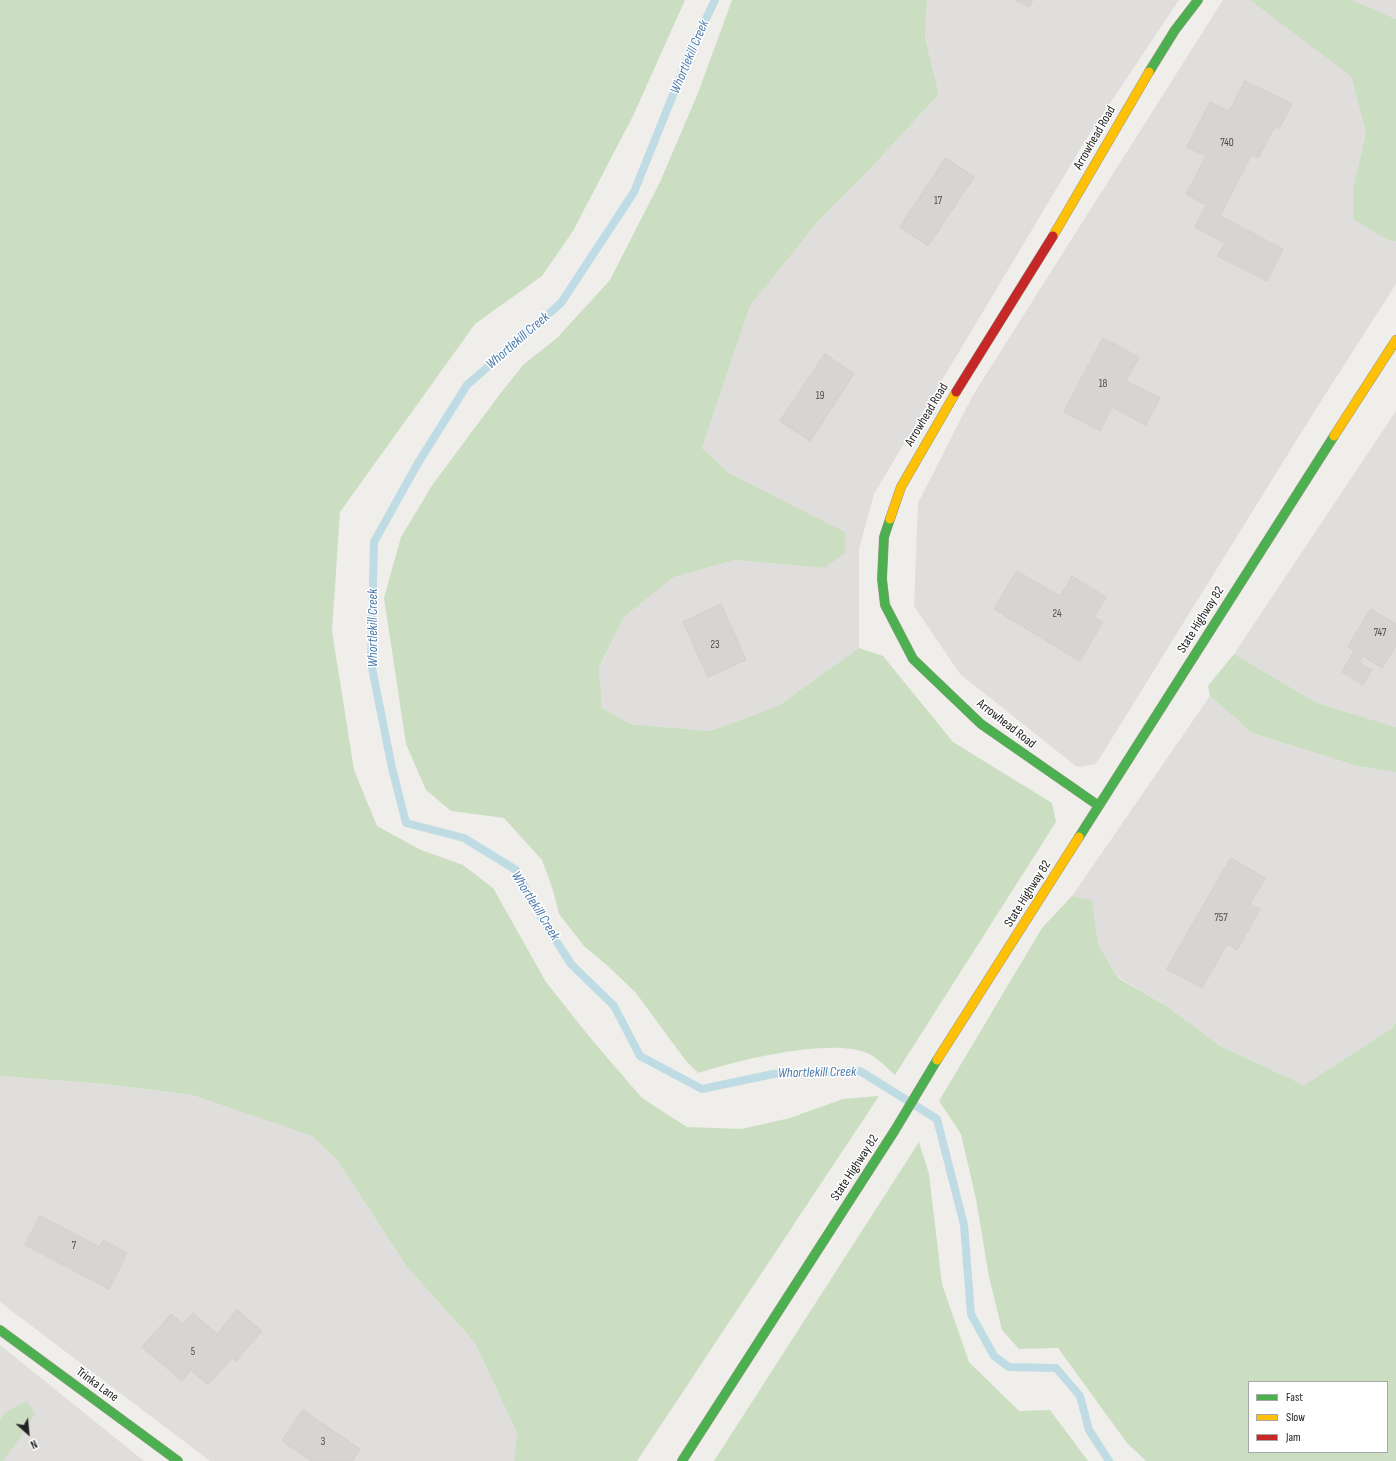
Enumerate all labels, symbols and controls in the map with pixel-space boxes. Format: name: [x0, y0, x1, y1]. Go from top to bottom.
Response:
water label: Whortlekill Creek: [667, 18, 713, 96]
street label: Arrowhead Road: [1071, 104, 1119, 172]
house number: 740: [1220, 136, 1234, 150]
house number: 17: [934, 194, 942, 208]
water label: Whortlekill Creek: [483, 309, 553, 373]
house number: 18: [1099, 377, 1107, 391]
street label: Arrowhead Road: [902, 381, 952, 449]
house number: 19: [816, 389, 824, 403]
street label: State Highway 82: [1174, 584, 1228, 656]
water label: Whortlekill Creek: [365, 589, 381, 667]
house number: 24: [1052, 607, 1062, 621]
house number: 747: [1374, 626, 1386, 640]
house number: 23: [710, 638, 720, 652]
street label: Arrowhead Road: [973, 696, 1039, 752]
street label: State Highway 82: [1001, 858, 1055, 930]
water label: Whortlekill Creek: [507, 868, 563, 944]
house number: 757: [1214, 911, 1228, 925]
water label: Whortlekill Creek: [778, 1064, 856, 1082]
street label: State Highway 82: [828, 1132, 882, 1204]
house number: 7: [72, 1239, 76, 1253]
house number: 5: [191, 1345, 195, 1359]
street label: Trinka Lane: [73, 1364, 121, 1406]
legend: [1248, 1381, 1388, 1453]
text: Fast: [1286, 1390, 1303, 1405]
text: Slow: [1286, 1410, 1305, 1425]
north arrow: [8, 1413, 48, 1453]
text: Jam: [1286, 1430, 1301, 1445]
house number: 3: [321, 1435, 325, 1449]
text: N: [28, 1437, 39, 1451]

